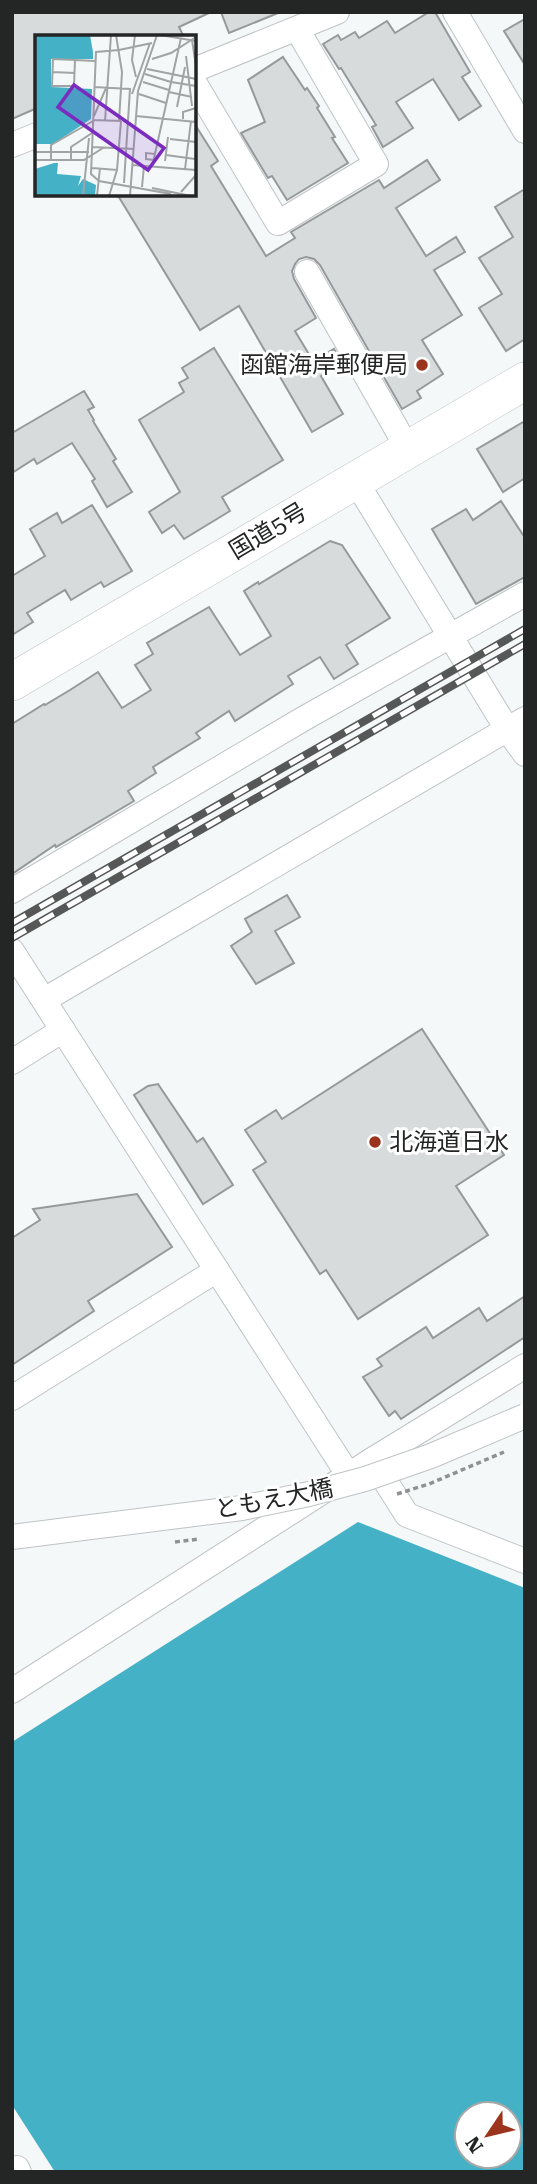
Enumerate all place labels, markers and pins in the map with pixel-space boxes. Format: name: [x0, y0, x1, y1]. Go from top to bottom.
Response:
place label: 函館海岸郵便局: [240, 351, 408, 379]
marker: 函館海岸郵便局: [414, 357, 430, 373]
place label: 北海道日水: [389, 1128, 509, 1156]
marker: 北海道日水: [367, 1134, 383, 1150]

